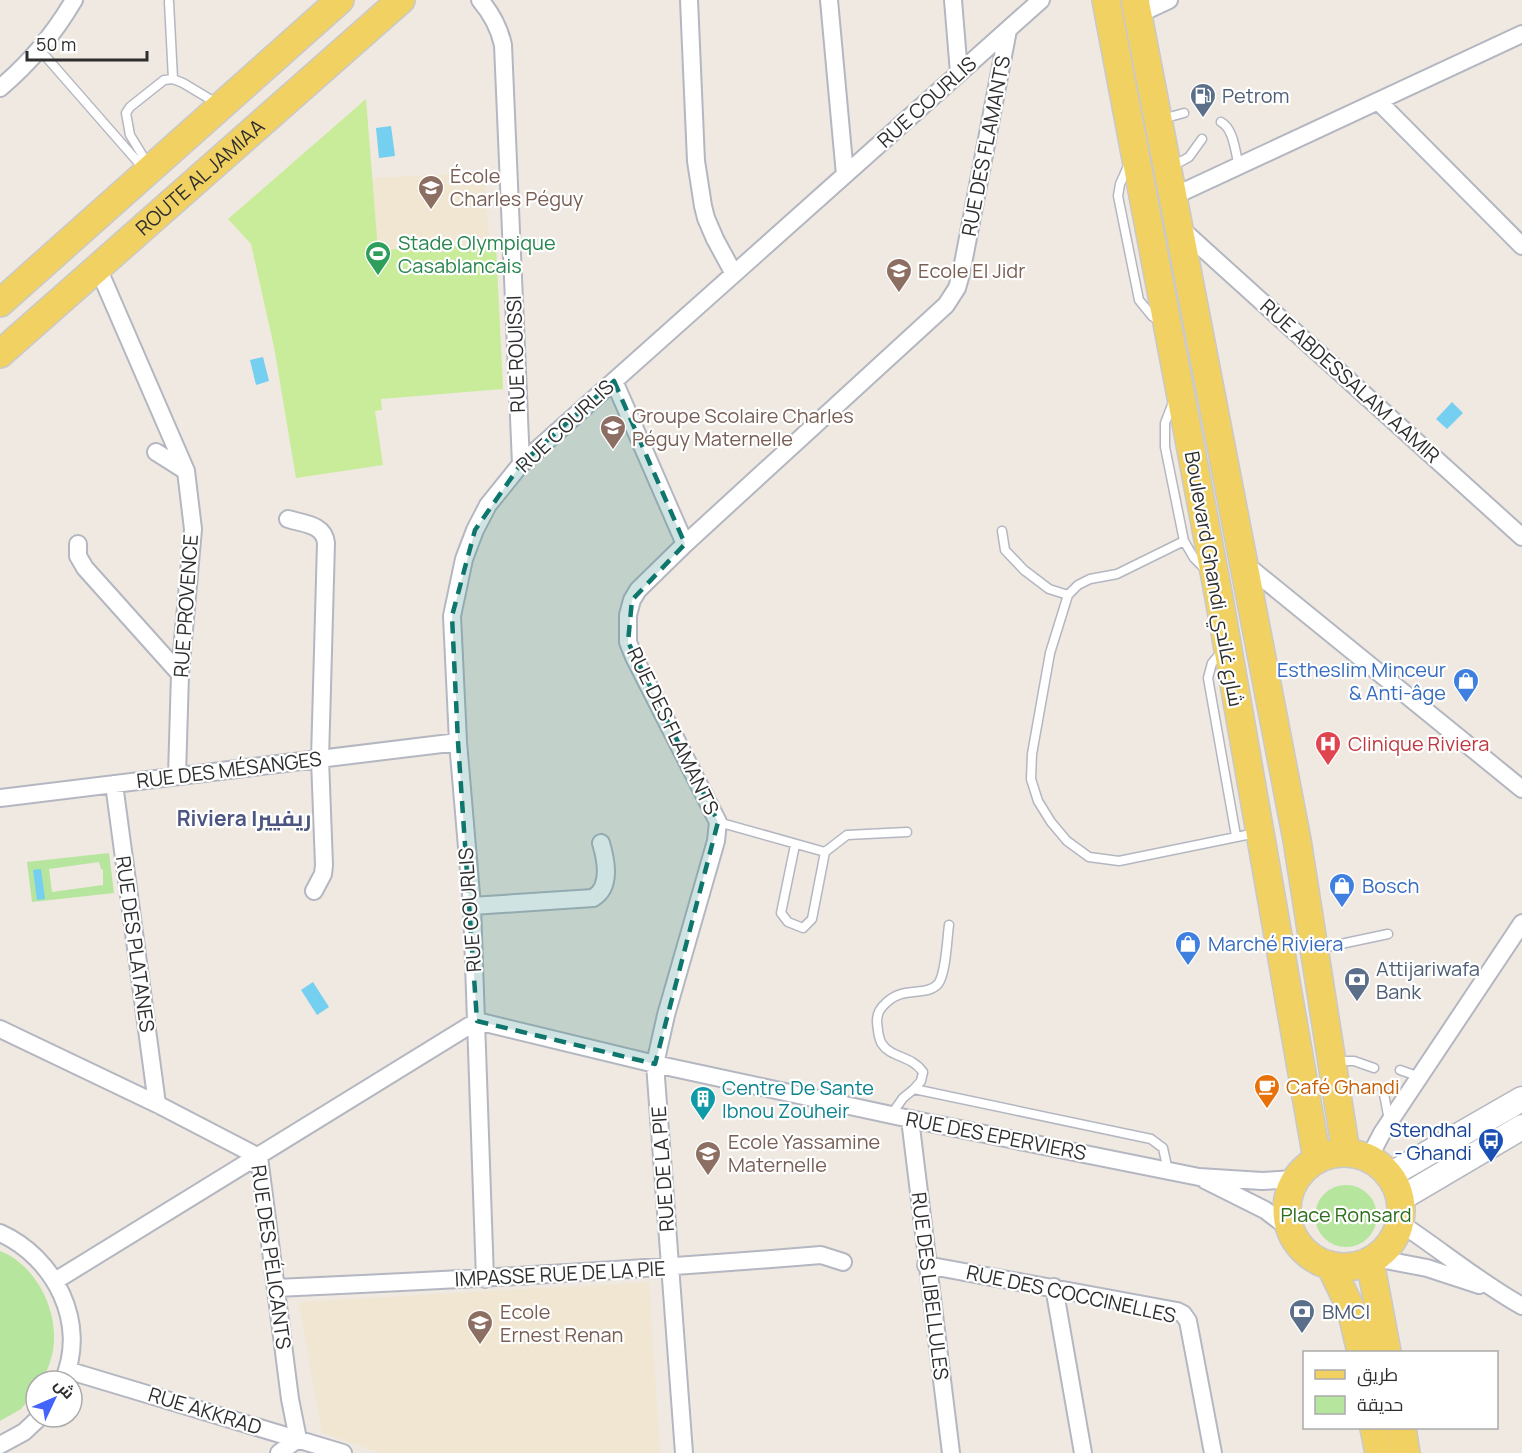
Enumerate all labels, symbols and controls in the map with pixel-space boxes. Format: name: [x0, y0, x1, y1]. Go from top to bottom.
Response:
scale bar: [27, 24, 147, 62]
text: 50 m: [36, 32, 76, 56]
street label: RUE COURLIS: [871, 50, 982, 153]
street label: RUE DES FLAMANTS: [955, 53, 1016, 238]
fuel station icon: Petrom: [1188, 81, 1218, 119]
place label: Petrom: [1222, 82, 1290, 109]
street label: ROUTE AL JAMIAA: [130, 112, 270, 241]
place label: École Charles Péguy: [450, 162, 584, 212]
school or university icon: École Charles Péguy: [416, 173, 446, 211]
place label: Stade Olympique Casablancais: [398, 229, 556, 279]
sports icon: Stade Olympique Casablancais: [363, 239, 393, 277]
school or university icon: Ecole El Jidr: [884, 256, 914, 294]
place label: Ecole El Jidr: [918, 257, 1025, 284]
street label: RUE ABDESSALAM AAMIR: [1255, 293, 1446, 469]
street label: RUE ROUISSI: [500, 295, 531, 413]
street label: RUE COURLIS: [510, 373, 619, 478]
place label: Groupe Scolaire Charles Péguy Maternelle: [632, 402, 854, 452]
school or university icon: Groupe Scolaire Charles Péguy Maternelle: [598, 413, 628, 451]
street label: Boulevard Ghandi شارع غاندي: [1176, 449, 1250, 709]
street label: RUE PROVENCE: [167, 533, 204, 678]
street label: RUE DES FLAMANTS: [621, 643, 726, 819]
place label: Estheslim Minceur & Anti-âge: [1277, 656, 1446, 706]
shop icon: Estheslim Minceur & Anti-âge: [1451, 666, 1481, 704]
hospital icon: Clinique Riviera: [1313, 729, 1343, 767]
place label: Clinique Riviera: [1348, 730, 1489, 757]
street label: RUE DES MÉSANGES: [135, 745, 323, 794]
district label: Riviera ريفييرا: [177, 804, 311, 832]
street label: RUE COURLIS: [452, 847, 487, 973]
street label: RUE DES PLATANES: [110, 854, 161, 1034]
shop icon: Bosch: [1327, 871, 1357, 909]
place label: Bosch: [1362, 872, 1419, 899]
shop icon: Marché Riviera: [1173, 929, 1203, 967]
place label: Marché Riviera: [1208, 930, 1343, 957]
place label: Attijariwafa Bank: [1376, 955, 1480, 1005]
bank icon: Attijariwafa Bank: [1342, 965, 1372, 1003]
cafe icon: Café Ghandi: [1252, 1072, 1282, 1110]
place label: Café Ghandi: [1286, 1073, 1400, 1100]
place label: Centre De Sante Ibnou Zouheir: [722, 1074, 874, 1124]
building icon: Centre De Sante Ibnou Zouheir: [688, 1084, 718, 1122]
street label: RUE DE LA PIE: [645, 1105, 680, 1233]
street label: RUE DES EPERVIERS: [904, 1105, 1089, 1166]
place label: Stendhal - Ghandi: [1389, 1116, 1472, 1166]
bus stop icon: Stendhal - Ghandi: [1476, 1126, 1506, 1164]
place label: Ecole Yassamine Maternelle: [728, 1128, 880, 1178]
school or university icon: Ecole Yassamine Maternelle: [693, 1139, 723, 1177]
street label: RUE DES PÉLICANTS: [245, 1163, 298, 1351]
street label: RUE DES LIBELLULES: [906, 1190, 955, 1381]
park label: Place Ronsard: [1280, 1201, 1412, 1228]
street label: IMPASSE RUE DE LA PIE: [454, 1254, 666, 1293]
street label: RUE DES COCCINELLES: [964, 1258, 1178, 1329]
bank icon: BMCI: [1287, 1297, 1317, 1335]
place label: Ecole Ernest Renan: [500, 1298, 624, 1348]
place label: BMCI: [1322, 1298, 1370, 1325]
school or university icon: Ecole Ernest Renan: [465, 1308, 495, 1346]
legend: [1303, 1351, 1498, 1429]
text: طريق: [1357, 1362, 1398, 1387]
north arrow: [24, 1369, 84, 1429]
text: ش: [50, 1374, 80, 1404]
street label: RUE AKKRAD: [145, 1380, 265, 1441]
text: حديقة: [1357, 1392, 1403, 1416]

